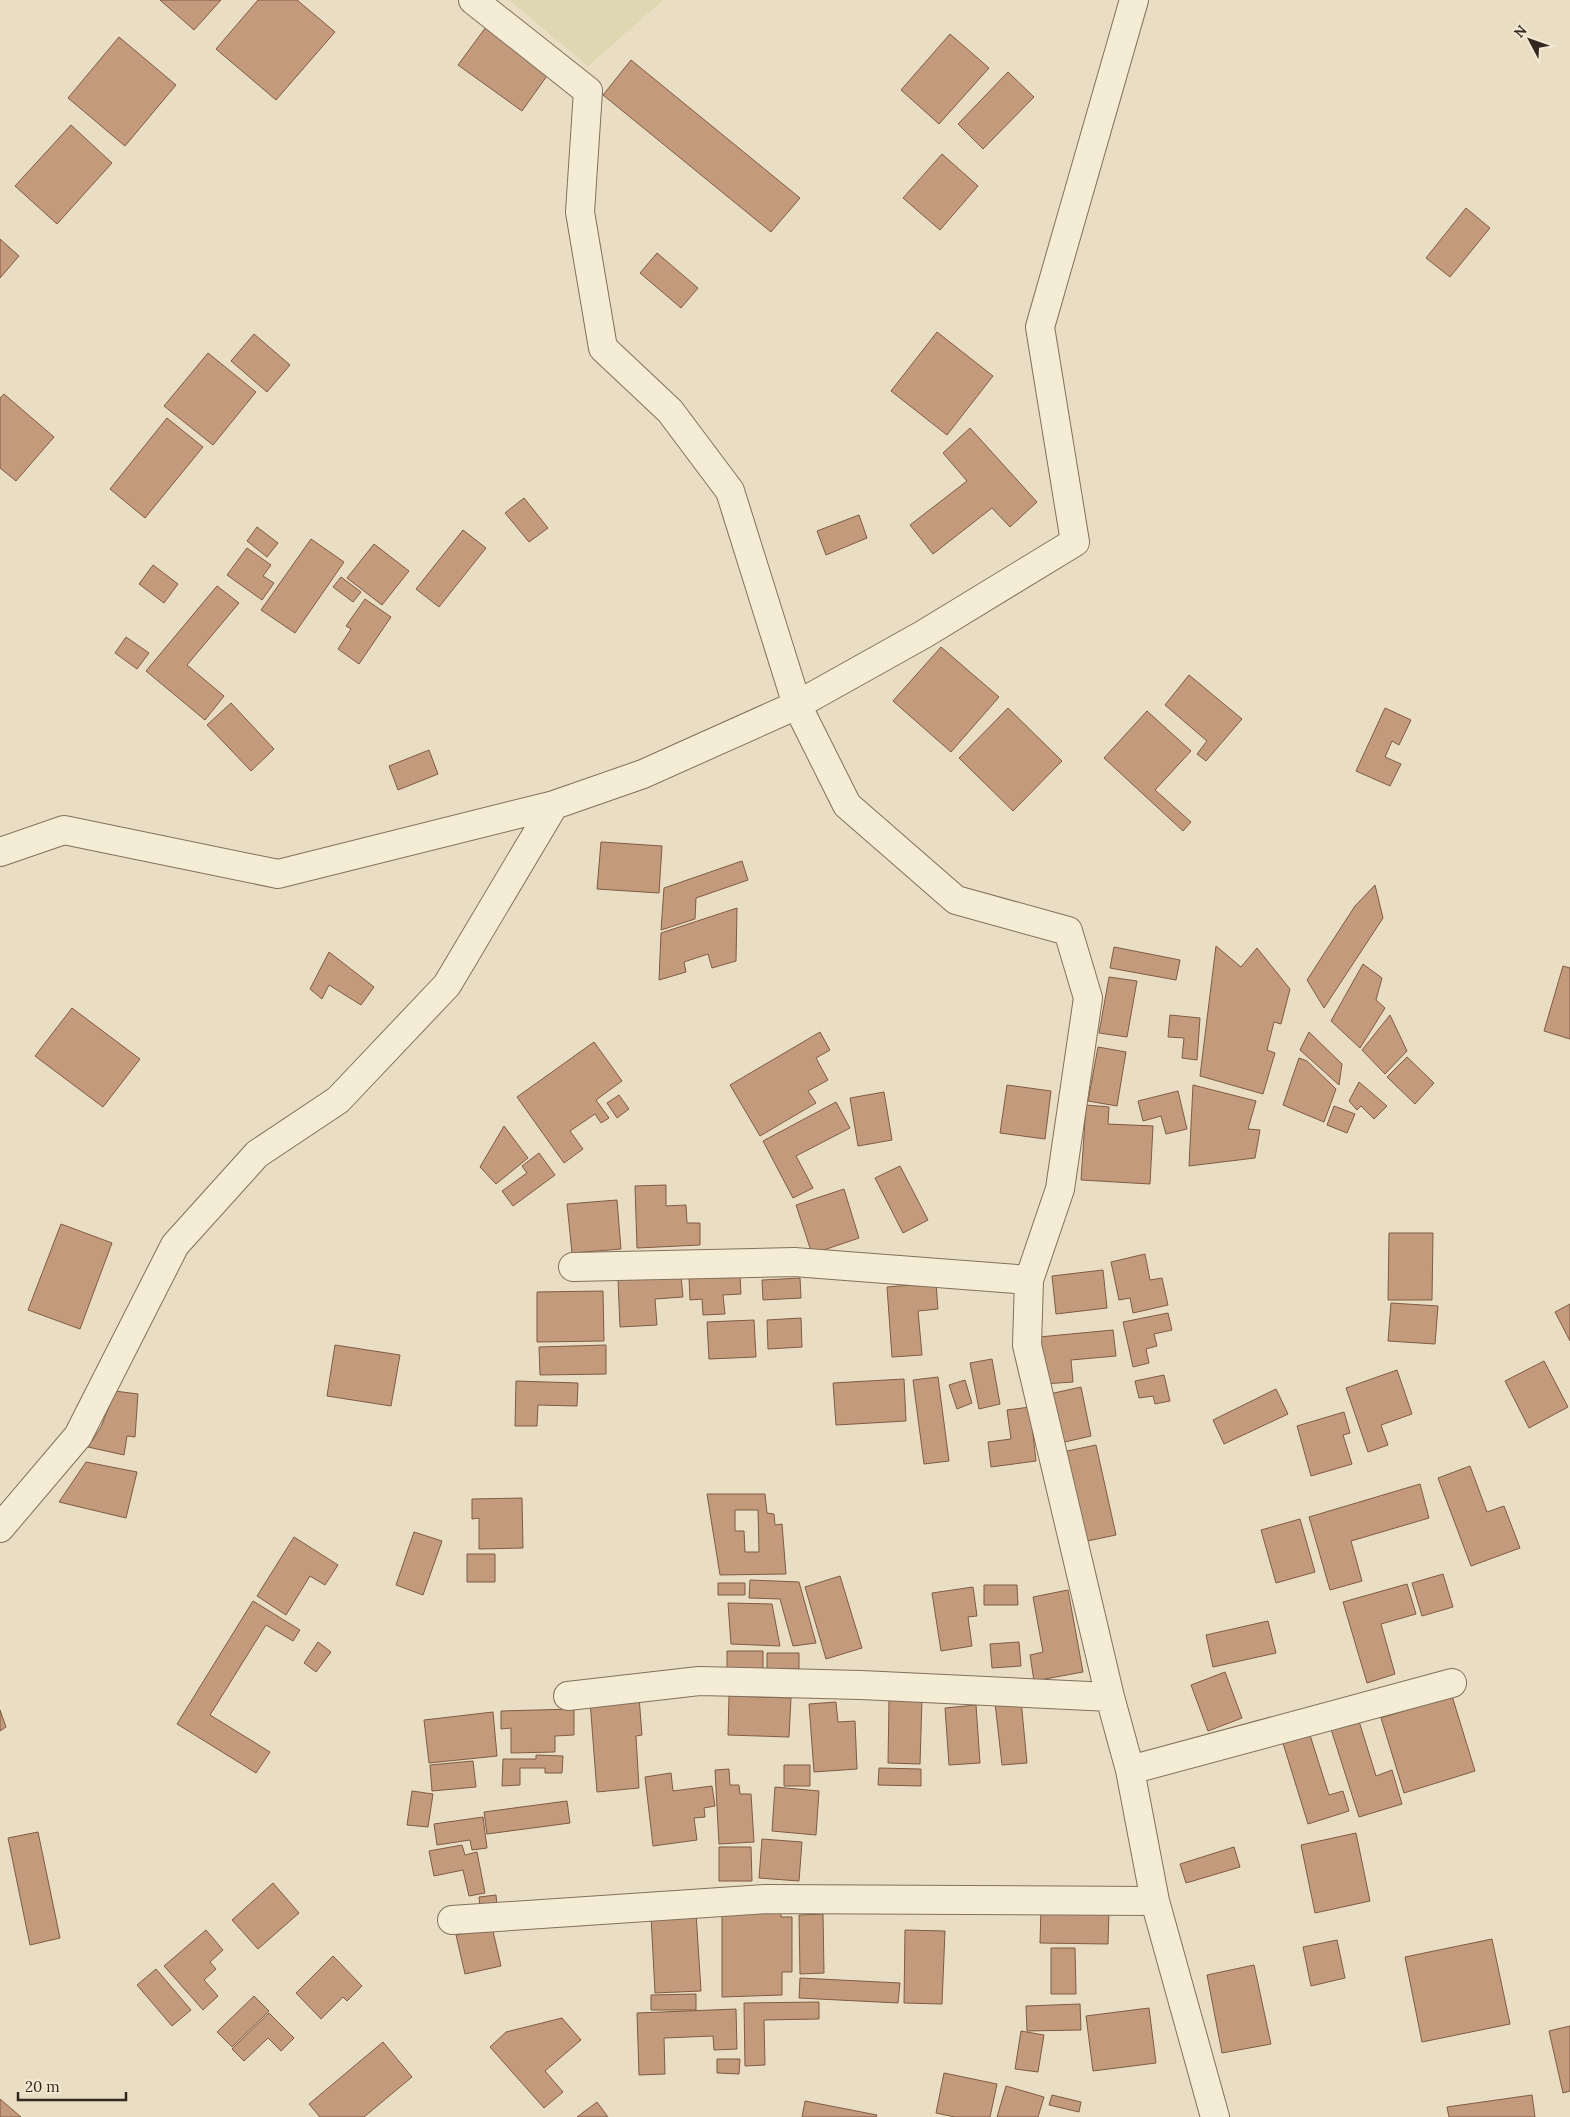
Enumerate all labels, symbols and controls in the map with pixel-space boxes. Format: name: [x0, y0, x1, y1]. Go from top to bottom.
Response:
north arrow: [1505, 15, 1555, 65]
text: N: [1510, 21, 1531, 41]
scale bar: [18, 2070, 125, 2102]
text: 20 m: [25, 2077, 60, 2096]

